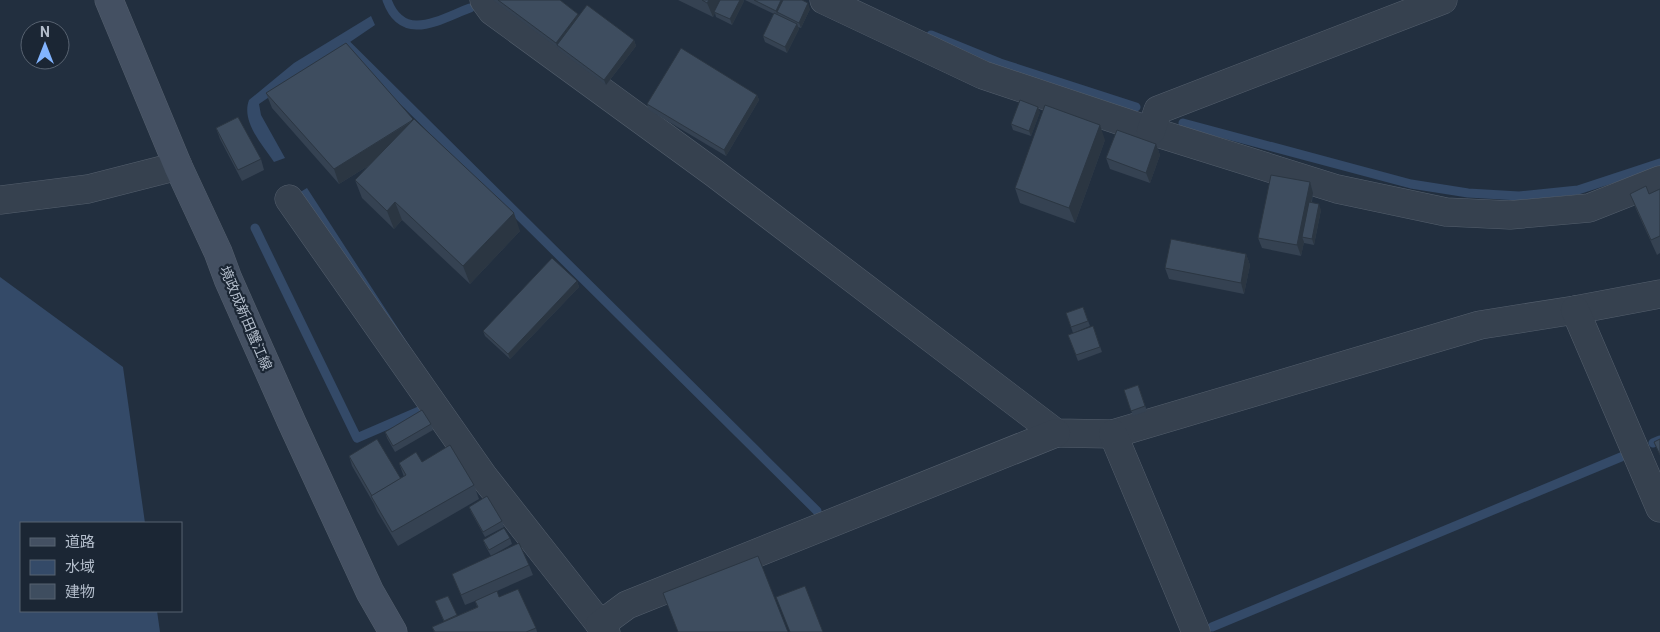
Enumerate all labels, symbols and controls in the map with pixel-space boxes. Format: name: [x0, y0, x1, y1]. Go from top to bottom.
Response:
north arrow: [20, 20, 70, 70]
text: N: [40, 24, 50, 40]
street label: 境政成新田蟹江線: [217, 263, 275, 373]
legend: [20, 522, 182, 612]
text: 道路: [65, 533, 95, 551]
text: 水域: [65, 558, 95, 576]
text: 建物: [65, 583, 95, 601]

